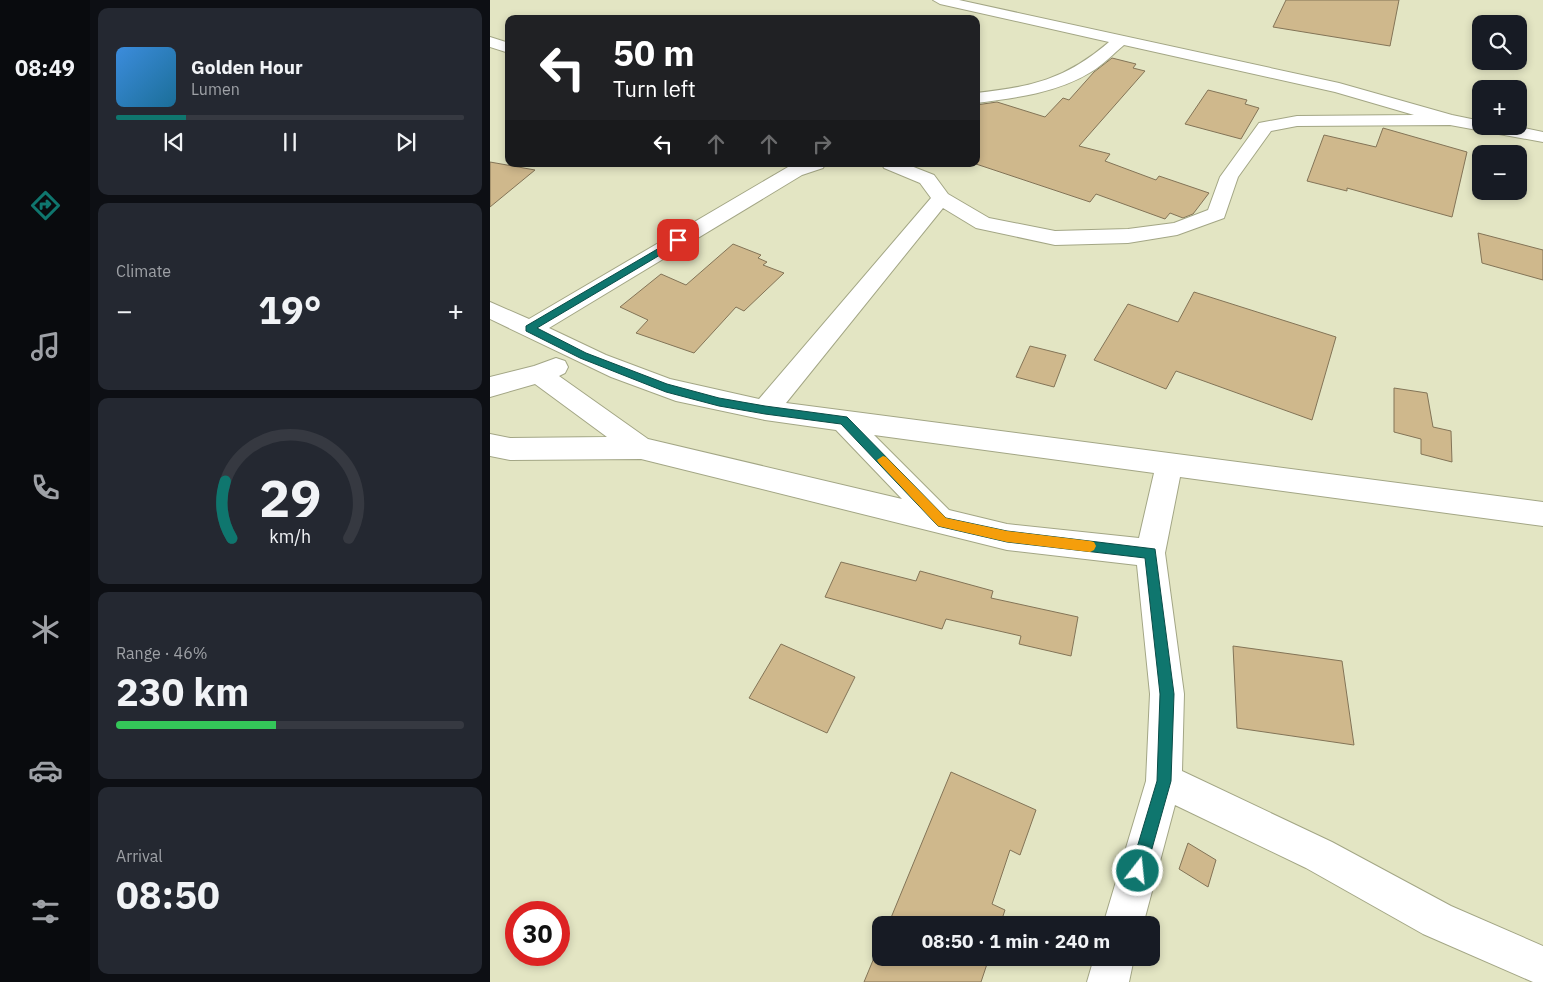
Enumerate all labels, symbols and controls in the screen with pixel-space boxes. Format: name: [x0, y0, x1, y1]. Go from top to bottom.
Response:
map controls: [1472, 15, 1527, 200]
button: search: [1472, 15, 1527, 70]
text: 50 m: [613, 30, 695, 76]
icon: left: [530, 35, 595, 100]
text: 08:49: [15, 53, 75, 82]
text: Golden Hour: [191, 55, 303, 79]
text: Turn left: [613, 74, 696, 103]
text: Lumen: [191, 79, 240, 99]
button: +: [1472, 80, 1527, 135]
icon: previous: [160, 128, 188, 156]
icon: pause: [276, 128, 304, 156]
icon: next: [392, 128, 420, 156]
icon: left: [649, 130, 677, 158]
icon: ahead: [702, 130, 730, 158]
icon: ahead: [755, 130, 783, 158]
icon: right: [808, 130, 836, 158]
button: −: [1472, 145, 1527, 200]
icon: directions: [28, 188, 63, 223]
pin: [657, 219, 699, 261]
icon: arrive: [664, 226, 692, 254]
text: Climate: [116, 261, 171, 281]
text: 19°: [258, 285, 322, 334]
text: −: [116, 292, 133, 329]
text: +: [447, 292, 464, 329]
icon: music: [28, 329, 63, 364]
text: 29: [259, 464, 321, 531]
icon: phone: [28, 470, 63, 505]
text: km/h: [269, 525, 311, 548]
icon: climate: [28, 612, 63, 647]
text: Range · 46%: [116, 643, 208, 663]
text: 230 km: [116, 667, 249, 716]
icon: car: [28, 753, 63, 788]
position arrow: [1111, 844, 1163, 896]
text: Arrival: [116, 846, 163, 866]
text: 08:50: [116, 870, 220, 919]
icon: filters: [28, 894, 63, 929]
speed limit sign: 30: [505, 901, 570, 966]
text: 08:50 · 1 min · 240 m: [922, 929, 1110, 953]

